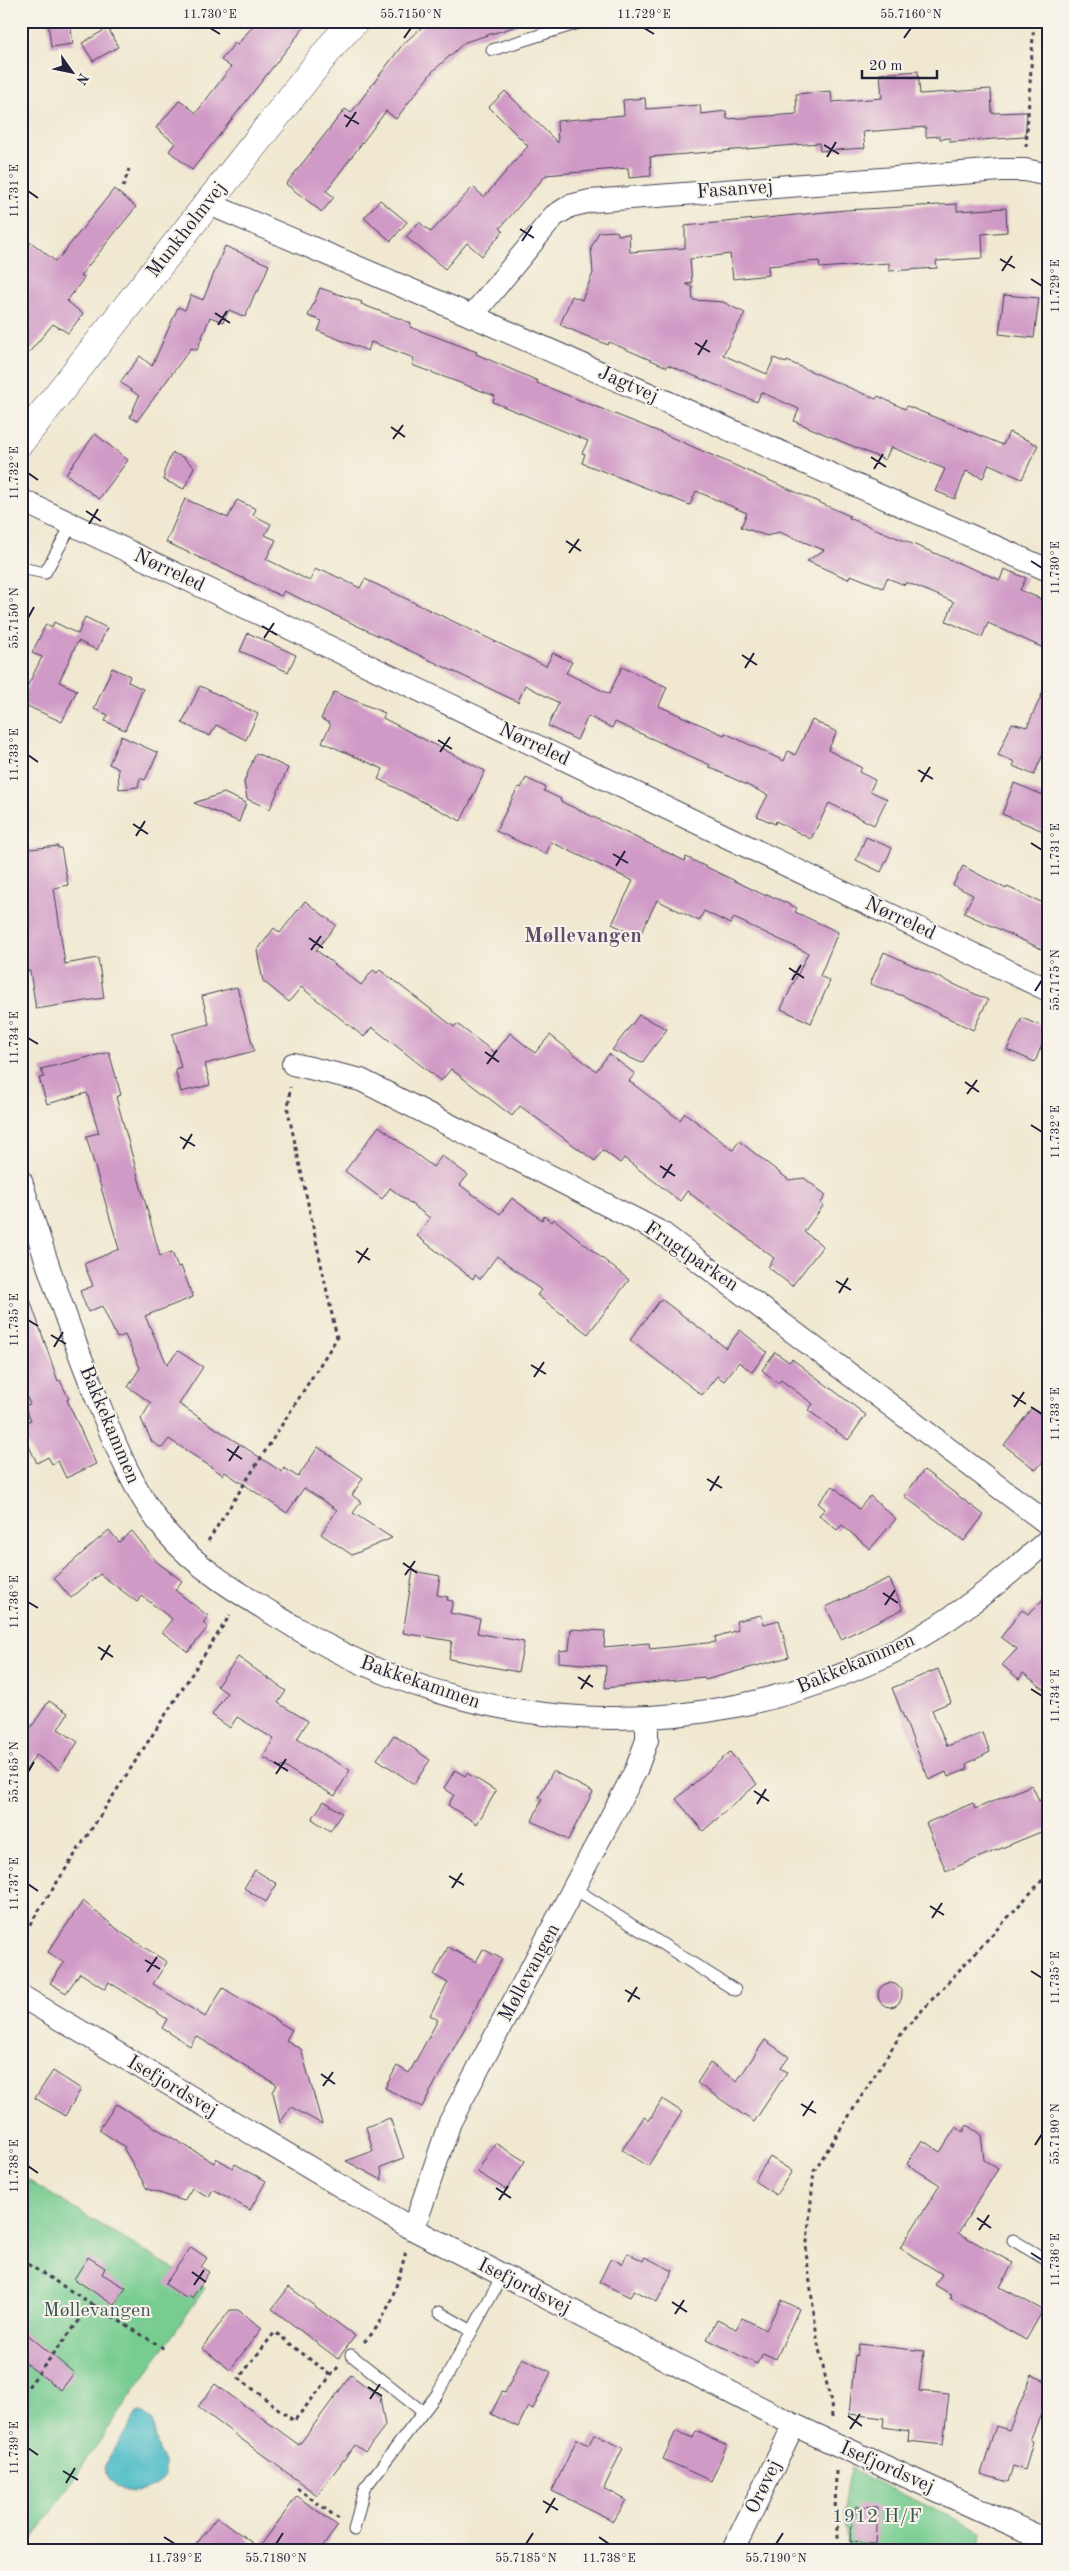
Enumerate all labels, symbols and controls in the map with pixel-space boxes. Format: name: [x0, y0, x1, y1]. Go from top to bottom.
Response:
text: 55.7150°N: [380, 8, 442, 21]
text: 55.7160°N: [880, 8, 942, 21]
text: 11.730°E: [183, 9, 237, 21]
text: 11.729°E: [617, 9, 671, 21]
north arrow: [48, 48, 98, 98]
scale bar: [862, 48, 936, 80]
text: 20 m: [869, 59, 903, 74]
text: N: [73, 70, 91, 87]
text: 11.731°E: [9, 164, 21, 218]
street label: Fasanvej: [696, 177, 774, 203]
street label: Munkholmvej: [143, 178, 231, 282]
text: 11.729°E: [1050, 259, 1062, 313]
street label: Jagtvej: [595, 363, 661, 407]
text: 11.732°E: [9, 446, 21, 500]
text: 11.730°E: [1050, 541, 1062, 595]
street label: Nørreled: [130, 546, 208, 596]
text: 55.7150°N: [8, 587, 21, 649]
street label: Nørreled: [495, 720, 573, 770]
text: 11.733°E: [9, 728, 21, 782]
text: 11.731°E: [1050, 823, 1062, 877]
street label: Nørreled: [861, 894, 939, 944]
district label: Møllevangen: [524, 926, 642, 947]
text: 55.7175°N: [1049, 949, 1062, 1011]
text: 11.734°E: [9, 1011, 21, 1065]
text: 11.732°E: [1050, 1105, 1062, 1159]
street label: Frugtparken: [640, 1218, 742, 1296]
text: 11.735°E: [8, 1293, 21, 1347]
street label: Bakkekammen: [75, 1363, 143, 1487]
text: 11.733°E: [1050, 1387, 1062, 1441]
text: 11.736°E: [9, 1575, 21, 1629]
street label: Bakkekammen: [794, 1630, 918, 1698]
street label: Bakkekammen: [357, 1653, 483, 1713]
text: 11.734°E: [1050, 1669, 1062, 1723]
text: 55.7165°N: [8, 1741, 21, 1803]
text: 11.737°E: [9, 1857, 21, 1911]
street label: Møllevangen: [496, 1920, 564, 2025]
text: 11.735°E: [1049, 1951, 1062, 2005]
street label: Isefjordsvej: [123, 2052, 221, 2122]
text: 55.7190°N: [1049, 2103, 1062, 2165]
text: 11.738°E: [9, 2139, 21, 2193]
text: 11.736°E: [1050, 2233, 1062, 2287]
street label: Isefjordsvej: [474, 2255, 574, 2319]
park label: Møllevangen: [43, 2301, 151, 2321]
text: 11.739°E: [9, 2421, 21, 2475]
street label: Isefjordsvej: [837, 2438, 937, 2498]
street label: Orøvej: [742, 2457, 786, 2517]
park label: 1912 H/F: [832, 2507, 922, 2527]
text: 55.7180°N: [245, 2552, 307, 2565]
text: 55.7185°N: [495, 2552, 557, 2565]
text: 55.7190°N: [745, 2552, 807, 2565]
text: 11.739°E: [148, 2553, 202, 2565]
text: 11.738°E: [582, 2553, 636, 2565]

